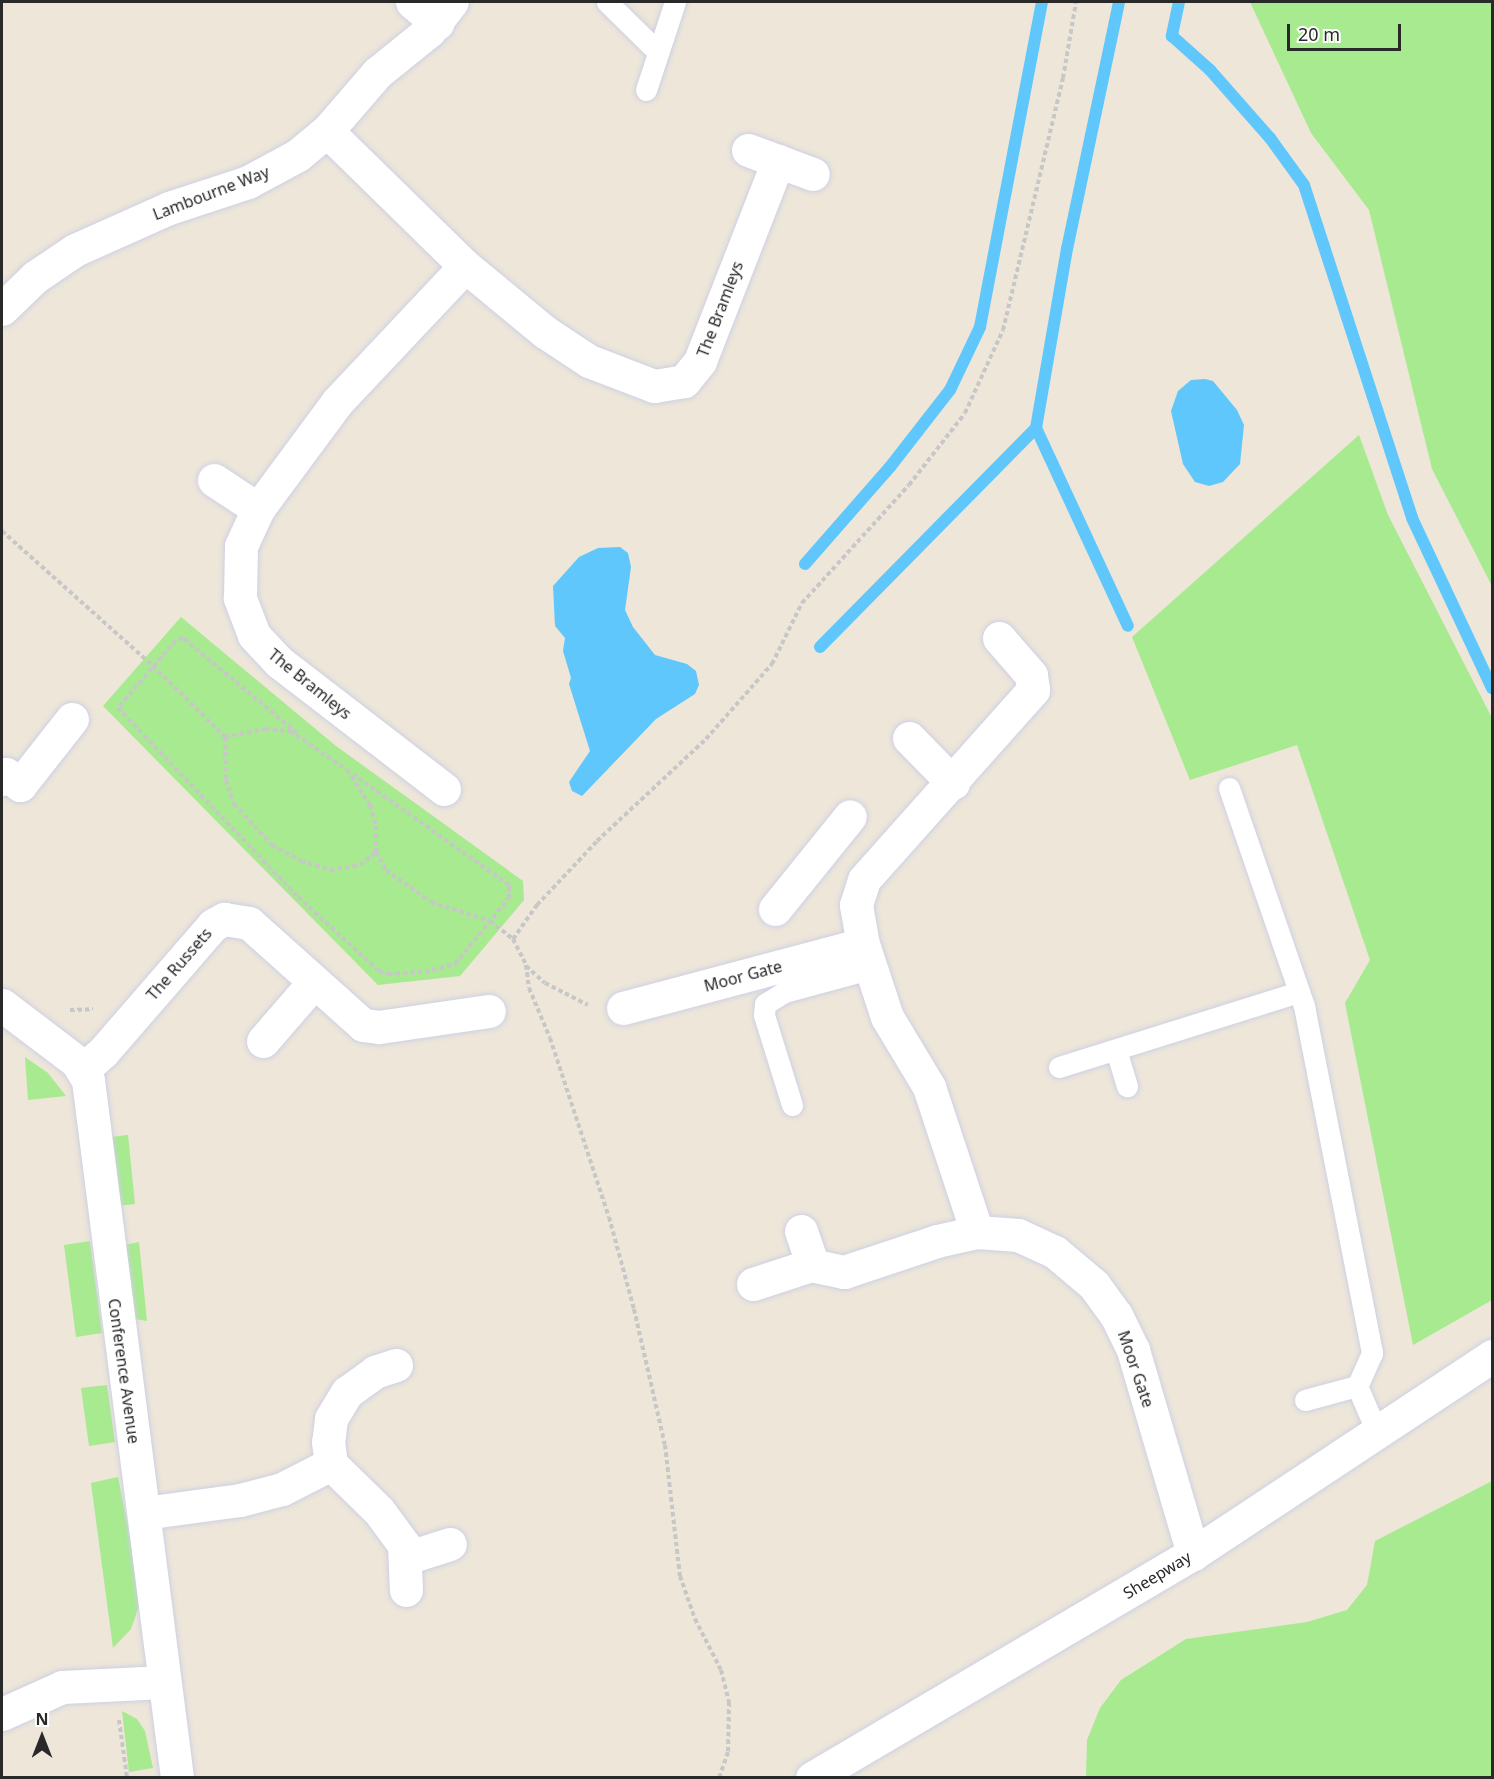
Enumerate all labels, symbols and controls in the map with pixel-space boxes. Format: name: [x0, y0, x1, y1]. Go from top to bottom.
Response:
scale bar: [1290, 12, 1404, 50]
text: 20 m: [1298, 22, 1340, 46]
street label: Lambourne Way: [150, 162, 272, 224]
street label: The Bramleys: [693, 258, 747, 360]
street label: The Bramleys: [265, 645, 355, 723]
street label: The Russets: [142, 924, 216, 1004]
street label: Moor Gate: [702, 956, 784, 996]
street label: Conference Avenue: [104, 1297, 144, 1445]
street label: Moor Gate: [1114, 1328, 1158, 1410]
street label: Sheepway: [1120, 1547, 1194, 1603]
north arrow: [12, 1707, 72, 1767]
text: N: [35, 1708, 49, 1730]

